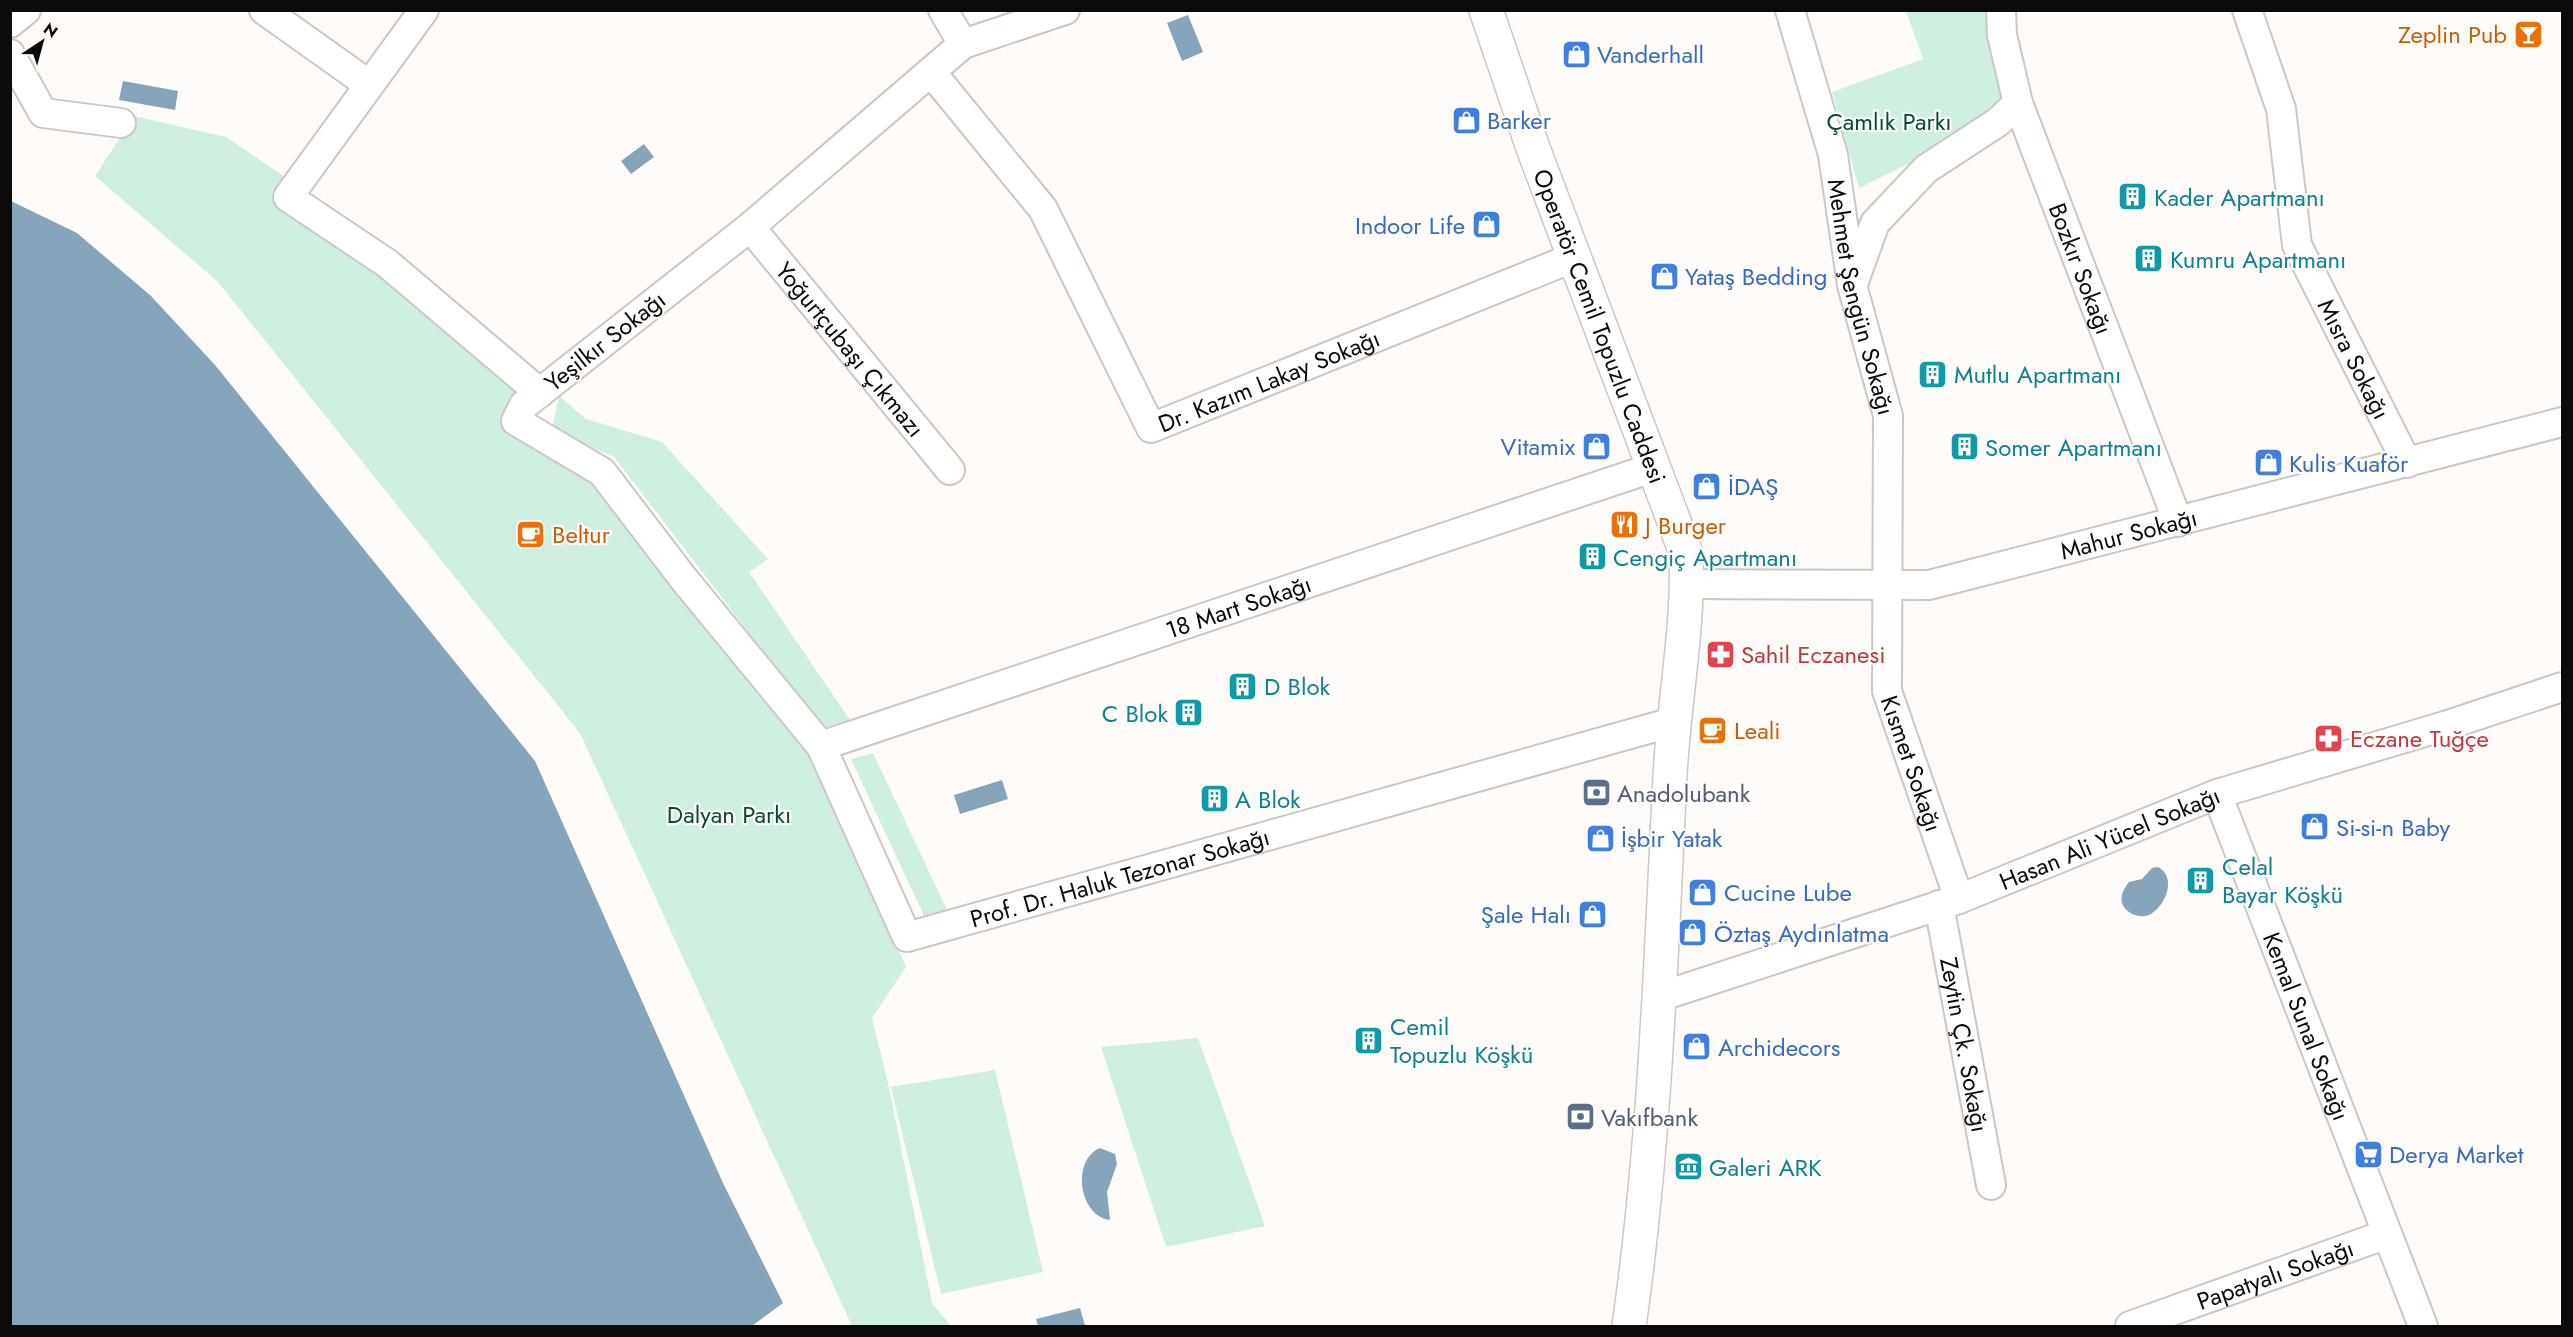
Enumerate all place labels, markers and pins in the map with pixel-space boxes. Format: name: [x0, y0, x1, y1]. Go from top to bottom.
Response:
place label: Zeplin Pub: [2398, 17, 2507, 52]
bar icon: Zeplin Pub: [2512, 18, 2544, 50]
place label: Vanderhall: [1597, 37, 1704, 72]
shop icon: Vanderhall: [1560, 38, 1592, 70]
place label: Barker: [1487, 103, 1552, 138]
shop icon: Barker: [1450, 104, 1482, 136]
place label: Kader Apartmanı: [2154, 180, 2325, 215]
building icon: Kader Apartmanı: [2117, 181, 2149, 213]
place label: Indoor Life: [1355, 208, 1465, 243]
shop icon: Indoor Life: [1470, 209, 1502, 241]
place label: Kumru Apartmanı: [2170, 242, 2346, 277]
building icon: Kumru Apartmanı: [2133, 243, 2165, 275]
place label: Yataş Bedding: [1685, 259, 1827, 294]
shop icon: Yataş Bedding: [1648, 260, 1680, 292]
place label: Mutlu Apartmanı: [1954, 357, 2121, 392]
building icon: Mutlu Apartmanı: [1917, 358, 1949, 390]
place label: Vitamix: [1501, 429, 1576, 464]
shop icon: Vitamix: [1580, 430, 1612, 462]
place label: Somer Apartmanı: [1985, 430, 2162, 465]
building icon: Somer Apartmanı: [1948, 431, 1980, 463]
place label: Kulis Kuaför: [2289, 446, 2409, 481]
shop icon: Kulis Kuaför: [2252, 447, 2284, 479]
place label: İDAŞ: [1728, 469, 1778, 504]
shop icon: İDAŞ: [1691, 470, 1723, 502]
place label: J Burger: [1642, 508, 1727, 543]
restaurant icon: J Burger: [1608, 509, 1640, 541]
place label: Beltur: [552, 517, 611, 552]
cafe icon: Beltur: [515, 518, 547, 550]
place label: Cengiç Apartmanı: [1613, 540, 1797, 575]
building icon: Cengiç Apartmanı: [1576, 541, 1608, 573]
place label: Sahil Eczanesi: [1741, 637, 1885, 672]
pharmacy icon: Sahil Eczanesi: [1704, 638, 1736, 670]
place label: D Blok: [1264, 669, 1331, 704]
building icon: D Blok: [1227, 670, 1259, 702]
place label: C Blok: [1102, 696, 1168, 731]
building icon: C Blok: [1173, 697, 1205, 729]
place label: Leali: [1734, 713, 1780, 748]
cafe icon: Leali: [1697, 714, 1729, 746]
place label: Eczane Tuğçe: [2350, 721, 2489, 756]
pharmacy icon: Eczane Tuğçe: [2313, 722, 2345, 754]
place label: Anadolubank: [1617, 776, 1751, 811]
bank icon: Anadolubank: [1580, 777, 1612, 809]
place label: A Blok: [1235, 782, 1301, 817]
building icon: A Blok: [1198, 783, 1230, 815]
place label: Si-si-n Baby: [2336, 810, 2450, 845]
shop icon: Si-si-n Baby: [2299, 811, 2331, 843]
place label: İşbir Yatak: [1621, 821, 1723, 856]
shop icon: İşbir Yatak: [1584, 822, 1616, 854]
place label: Celal Bayar Köşkü: [2222, 849, 2343, 912]
building icon: Celal Bayar Köşkü: [2185, 864, 2217, 896]
place label: Cucine Lube: [1724, 875, 1852, 910]
shop icon: Cucine Lube: [1687, 876, 1719, 908]
place label: Şale Halı: [1481, 897, 1571, 932]
shop icon: Şale Halı: [1576, 898, 1608, 930]
place label: Öztaş Aydınlatma: [1714, 916, 1889, 951]
shop icon: Öztaş Aydınlatma: [1677, 917, 1709, 949]
place label: Cemil Topuzlu Köşkü: [1390, 1009, 1533, 1072]
building icon: Cemil Topuzlu Köşkü: [1353, 1024, 1385, 1056]
place label: Archidecors: [1718, 1030, 1841, 1065]
shop icon: Archidecors: [1681, 1031, 1713, 1063]
place label: Vakıfbank: [1601, 1100, 1698, 1135]
bank icon: Vakıfbank: [1564, 1101, 1596, 1133]
place label: Derya Market: [2389, 1137, 2524, 1172]
supermarket icon: Derya Market: [2352, 1138, 2384, 1170]
place label: Galeri ARK: [1709, 1150, 1822, 1185]
museum icon: Galeri ARK: [1672, 1151, 1704, 1183]

